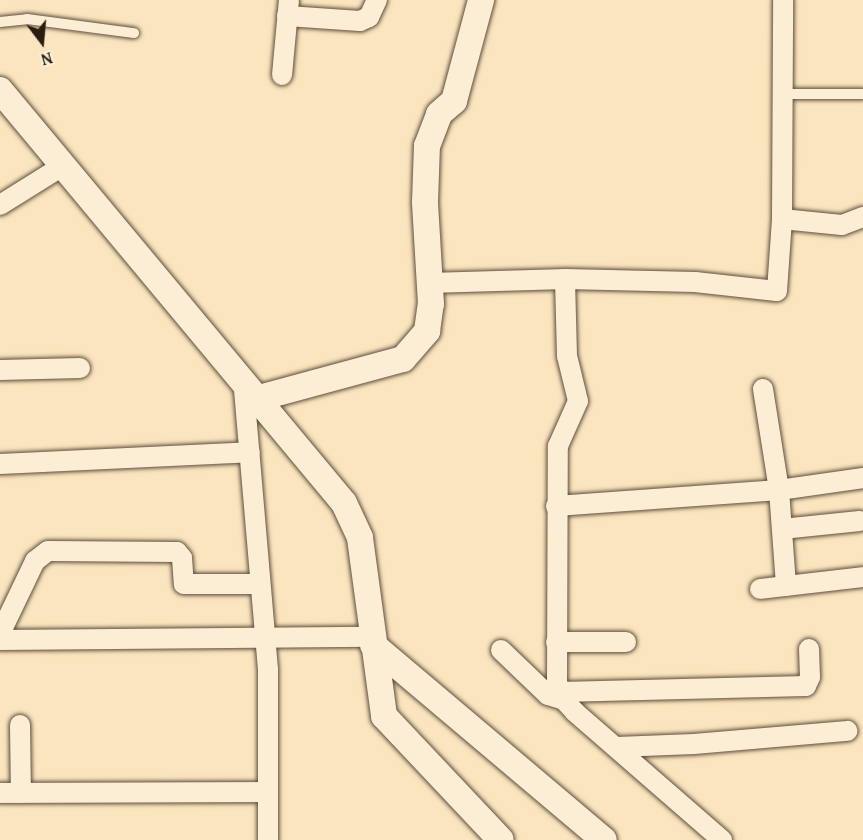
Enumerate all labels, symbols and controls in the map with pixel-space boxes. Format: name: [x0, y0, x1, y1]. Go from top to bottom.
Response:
north arrow: [12, 12, 72, 72]
text: N: [39, 46, 55, 72]

